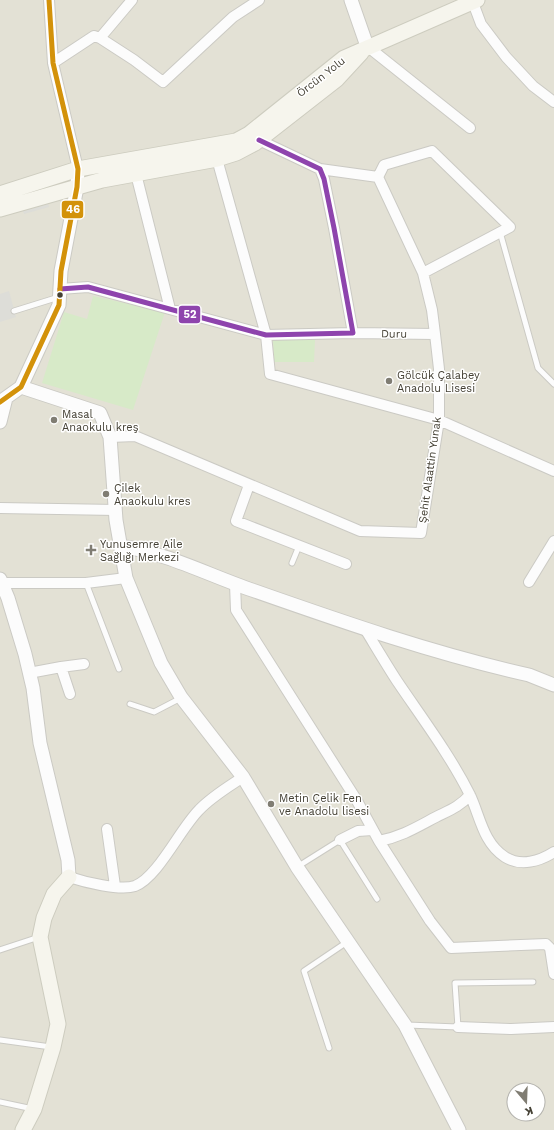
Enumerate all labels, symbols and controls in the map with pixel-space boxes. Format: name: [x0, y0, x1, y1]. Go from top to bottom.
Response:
street label: Örcün Yolu: [294, 53, 348, 100]
line badge: 46: [61, 200, 84, 219]
text: 46: [66, 203, 80, 216]
unlabelled marker: [55, 290, 65, 300]
line badge: 52: [178, 305, 201, 324]
text: 52: [184, 308, 197, 321]
street label: Duru: [381, 327, 407, 341]
place label: Gölcük Çalabey Anadolu Lisesi: [397, 369, 480, 395]
marker: Gölcük Çalabey Anadolu Lisesi: [384, 376, 394, 386]
place label: Masal Anaokulu kreş: [62, 408, 139, 434]
marker: Masal Anaokulu kreş: [49, 415, 59, 425]
street label: Şehit Alaattin Yunak: [416, 416, 444, 524]
place label: Çilek Anaokulu kres: [114, 482, 191, 508]
marker: Çilek Anaokulu kres: [101, 489, 111, 499]
place label: Yunusemre Aile Sağlığı Merkezi: [100, 538, 183, 564]
marker: Yunusemre Aile Sağlığı Merkezi: [85, 544, 97, 556]
place label: Metin Çelik Fen ve Anadolu lisesi: [279, 792, 369, 818]
marker: Metin Çelik Fen ve Anadolu lisesi: [266, 799, 276, 809]
north arrow: [506, 1082, 546, 1122]
text: K: [523, 1104, 535, 1118]

